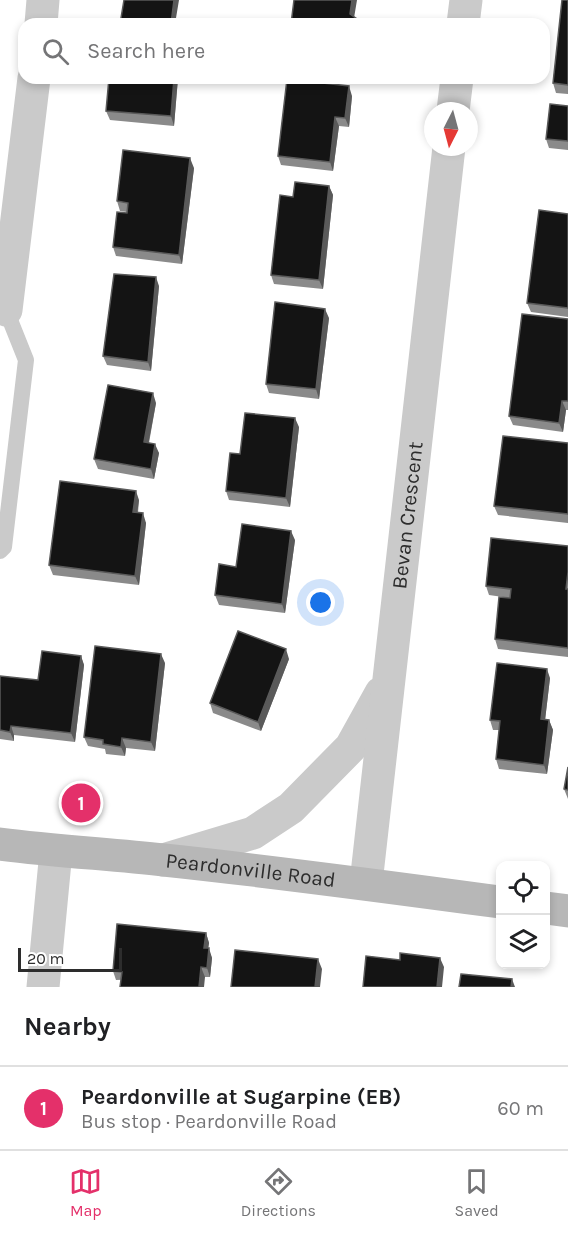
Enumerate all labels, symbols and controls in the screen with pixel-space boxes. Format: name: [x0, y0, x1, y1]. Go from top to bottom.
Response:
search box: [18, 18, 550, 84]
icon: search: [39, 35, 72, 68]
text: Search here: [87, 38, 205, 64]
north arrow: [424, 102, 478, 156]
street label: Bevan Crescent: [387, 440, 428, 590]
your location: [306, 588, 335, 617]
pin: 1: [62, 780, 100, 826]
street label: Peardonville Road: [164, 848, 337, 892]
map controls: [496, 861, 550, 969]
button: locate: [496, 861, 550, 915]
button: layers: [496, 915, 550, 969]
scale bar: [18, 945, 122, 972]
text: 20 m: [27, 949, 65, 968]
text: Nearby: [24, 1011, 111, 1042]
text: Peardonville at Sugarpine (EB): [81, 1084, 401, 1110]
text: 1: [40, 1097, 47, 1120]
text: 60 m: [497, 1097, 544, 1120]
text: Bus stop · Peardonville Road: [81, 1110, 337, 1133]
tab: Map: [69, 1165, 102, 1220]
tab: Directions: [241, 1165, 316, 1220]
tab: Saved: [455, 1165, 499, 1220]

